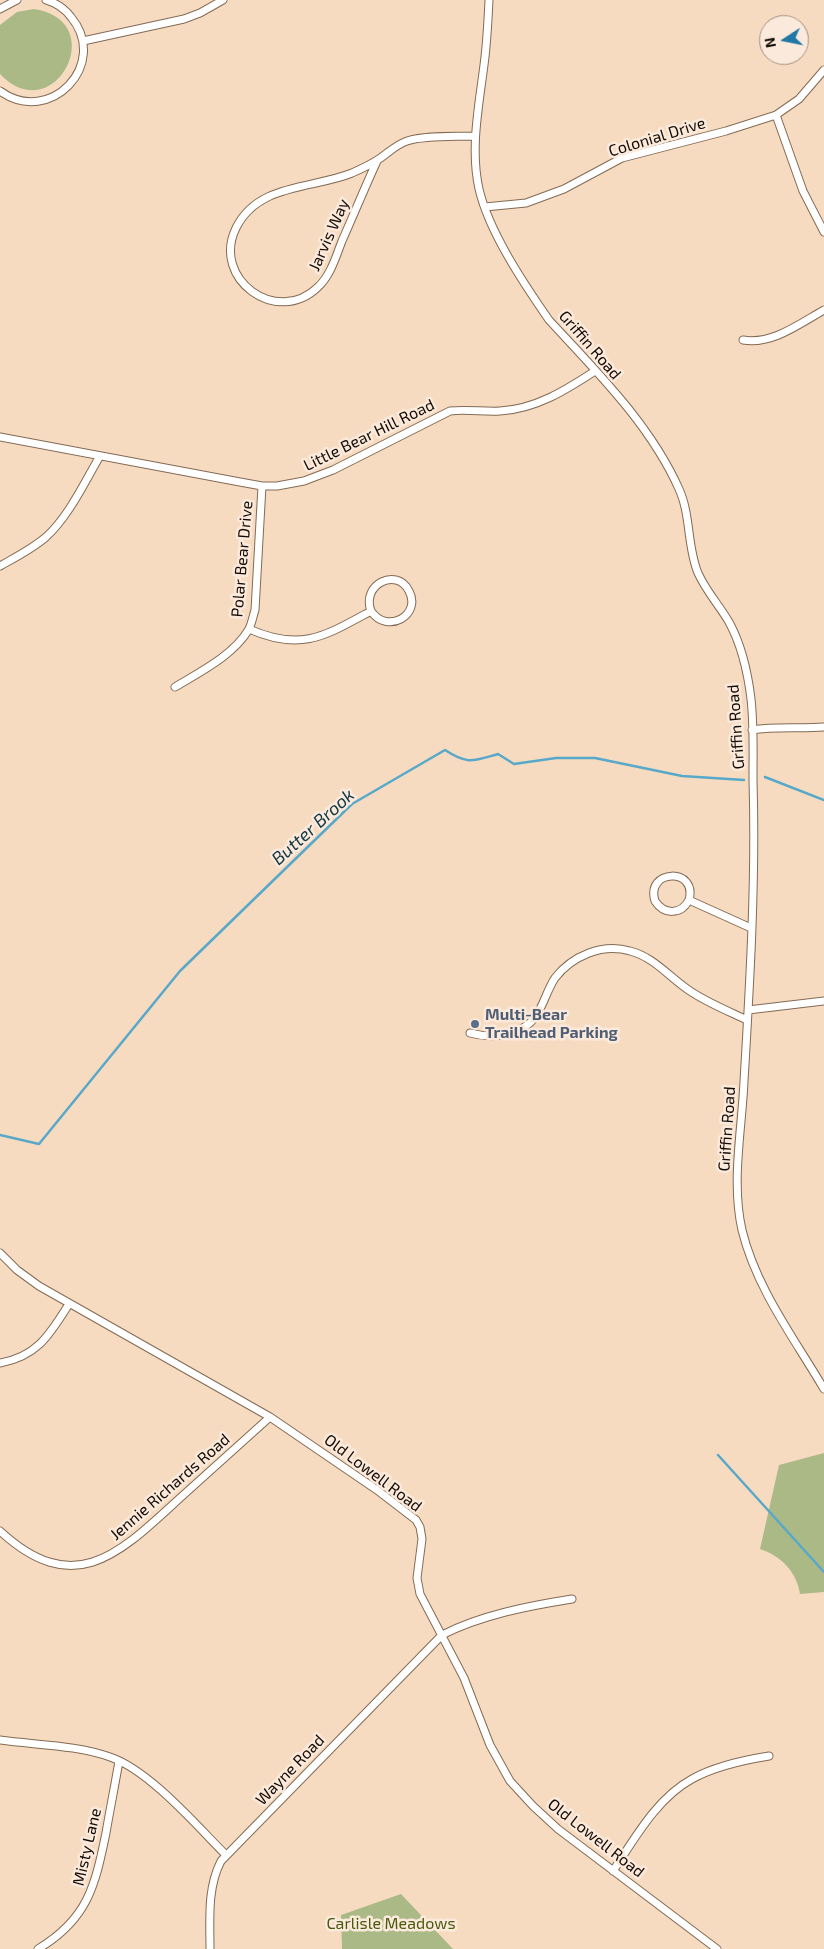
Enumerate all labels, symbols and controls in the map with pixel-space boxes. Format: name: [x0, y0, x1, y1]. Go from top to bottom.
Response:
north arrow: [759, 15, 809, 65]
text: N: [760, 36, 779, 49]
street label: Colonial Drive: [606, 113, 708, 161]
street label: Jarvis Way: [305, 196, 353, 274]
street label: Griffin Road: [555, 307, 625, 383]
street label: Little Bear Hill Road: [300, 395, 438, 475]
street label: Polar Bear Drive: [227, 500, 257, 618]
street label: Griffin Road: [723, 684, 749, 770]
water label: Butter Brook: [267, 784, 359, 870]
place label: Multi-Bear Trailhead Parking: [485, 1005, 618, 1043]
marker: Multi-Bear Trailhead Parking: [469, 1018, 481, 1030]
street label: Griffin Road: [714, 1086, 740, 1172]
street label: Jennie Richards Road: [106, 1430, 234, 1544]
street label: Old Lowell Road: [320, 1430, 426, 1516]
street label: Wayne Road: [252, 1731, 328, 1809]
street label: Old Lowell Road: [544, 1794, 648, 1882]
street label: Misty Lane: [69, 1806, 105, 1888]
park label: Carlisle Meadows: [326, 1914, 456, 1934]

